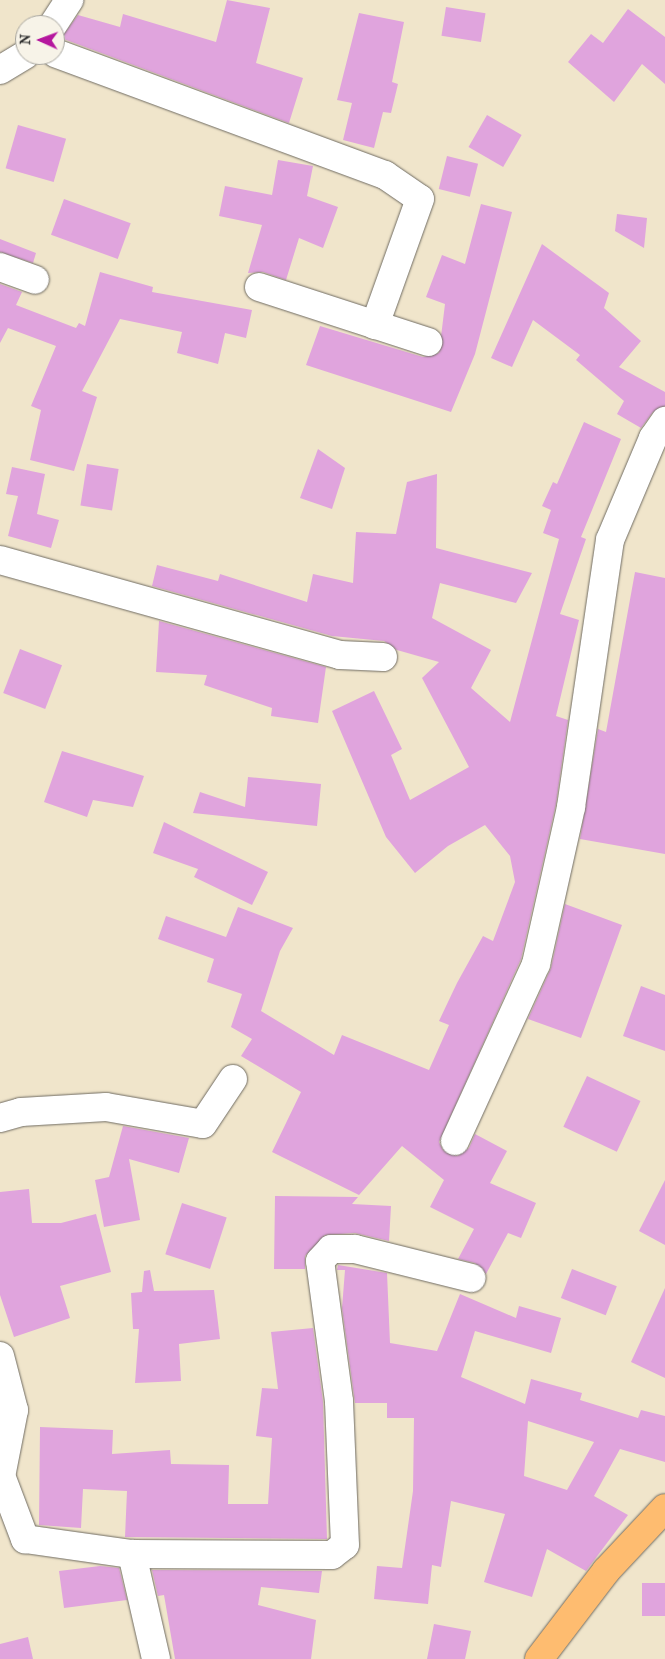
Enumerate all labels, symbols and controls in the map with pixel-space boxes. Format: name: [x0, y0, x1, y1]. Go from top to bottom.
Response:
north arrow: [15, 15, 65, 65]
text: N: [17, 34, 34, 45]

